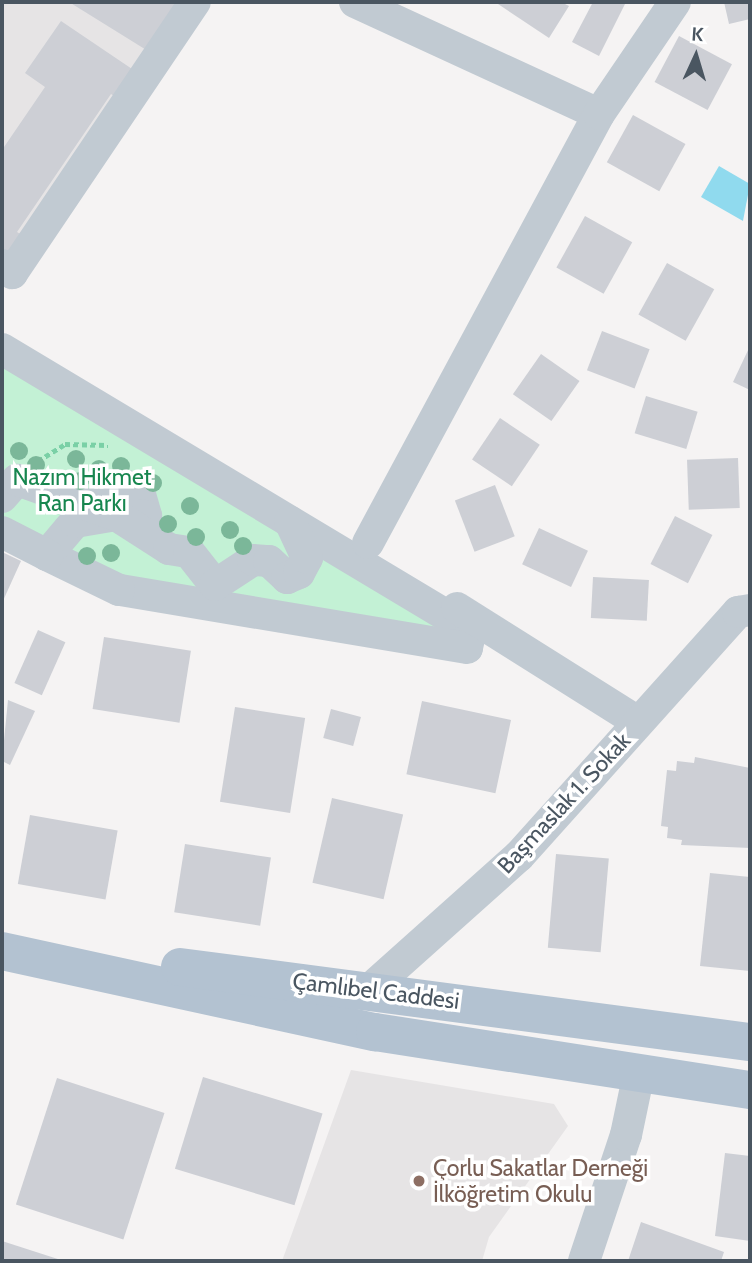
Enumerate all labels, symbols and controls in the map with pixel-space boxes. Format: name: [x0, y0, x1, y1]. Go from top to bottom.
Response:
north arrow: [661, 21, 731, 91]
text: K: [691, 23, 704, 46]
park label: Nazım Hikmet Ran Parkı: [13, 463, 151, 517]
street label: Başmaslak 1. Sokak: [492, 727, 636, 879]
street label: Çamlıbel Caddesi: [291, 967, 461, 1015]
place label: Çorlu Sakatlar Derneği İlköğretim Okulu: [433, 1154, 648, 1208]
marker: Çorlu Sakatlar Derneği İlköğretim Okulu: [411, 1173, 427, 1189]

